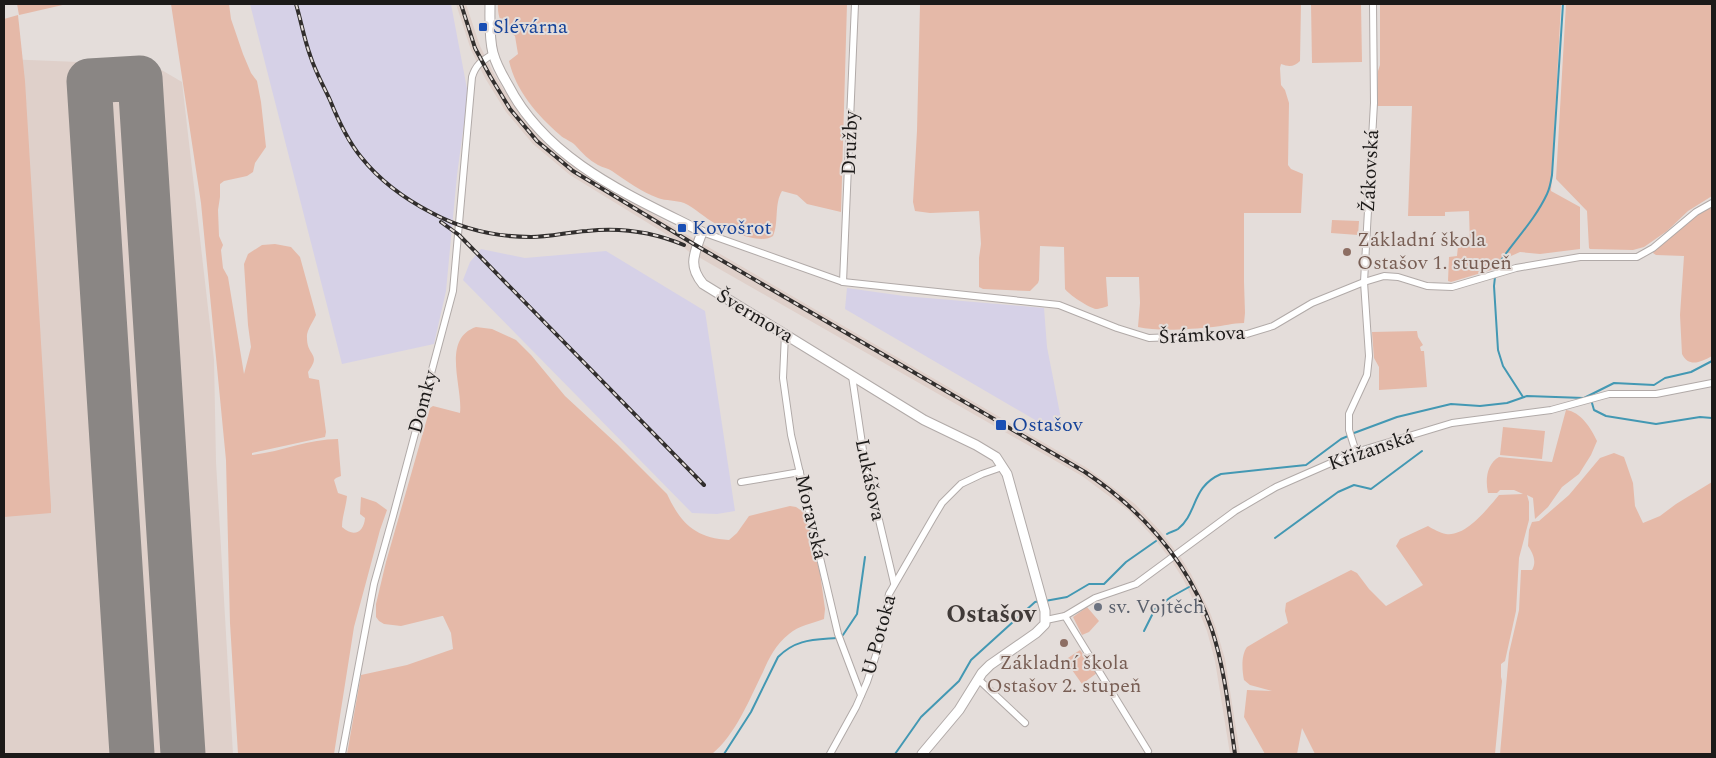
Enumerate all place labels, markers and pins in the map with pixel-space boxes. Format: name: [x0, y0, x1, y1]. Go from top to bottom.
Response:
place label: Slévárna: [493, 12, 568, 42]
marker: Slévárna: [477, 21, 489, 33]
place label: Kovošrot: [692, 213, 772, 243]
marker: Kovošrot: [676, 222, 688, 234]
place label: Základní škola Ostašov 1. stupeň: [1357, 225, 1512, 278]
marker: Základní škola Ostašov 1. stupeň: [1341, 246, 1353, 258]
place label: Ostašov: [1012, 410, 1084, 440]
marker: Ostašov: [994, 418, 1008, 432]
place label: sv. Vojtěch: [1108, 592, 1205, 622]
marker: sv. Vojtěch: [1092, 601, 1104, 613]
marker: Základní škola Ostašov 2. stupeň: [1058, 637, 1070, 649]
place label: Základní škola Ostašov 2. stupeň: [987, 648, 1141, 701]

